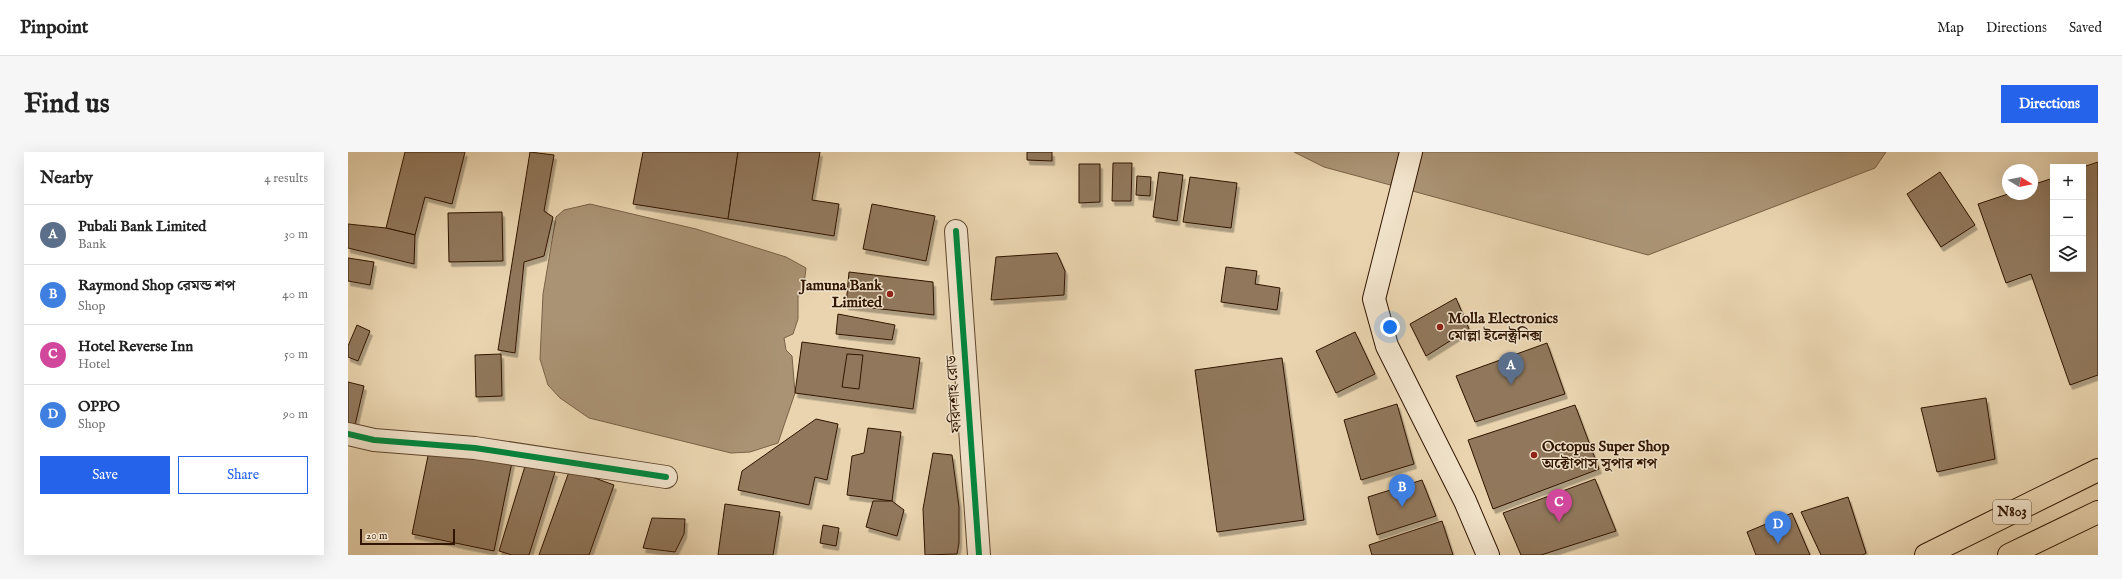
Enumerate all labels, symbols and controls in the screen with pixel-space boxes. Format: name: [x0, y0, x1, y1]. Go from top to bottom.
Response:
text: Pinpoint: [20, 16, 88, 40]
text: Map: [1937, 19, 1964, 37]
text: Directions: [1986, 19, 2047, 37]
text: Saved: [2069, 19, 2102, 37]
button: Directions: [2001, 85, 2098, 123]
text: Find us: [24, 87, 110, 122]
north arrow: [2002, 164, 2038, 200]
map controls: [2050, 164, 2086, 272]
button: +: [2050, 164, 2086, 200]
text: Nearby: [40, 168, 93, 189]
text: 4 results: [264, 170, 308, 187]
button: −: [2050, 200, 2086, 236]
text: Pubali Bank Limited: [78, 217, 206, 236]
text: A: [49, 226, 57, 243]
text: 30 m: [284, 226, 308, 243]
text: Bank: [78, 236, 106, 253]
button: layers: [2050, 236, 2086, 272]
text: Raymond Shop রেমন্ড শপ: [78, 276, 235, 295]
place label: Jamuna Bank Limited: [798, 276, 883, 312]
text: B: [49, 286, 57, 303]
text: 40 m: [282, 286, 308, 303]
marker: Jamuna Bank Limited: [885, 289, 895, 299]
text: Shop: [78, 298, 106, 315]
place label: Molla Electronics মোল্লা ইলেক্ট্রনিক্স: [1448, 309, 1559, 345]
your location: [1380, 317, 1400, 337]
marker: Molla Electronics মোল্লা ইলেক্ট্রনিক্স: [1435, 322, 1445, 332]
text: Hotel Reverse Inn: [78, 337, 193, 356]
text: C: [48, 346, 58, 363]
text: 50 m: [284, 346, 308, 363]
pin: A: [1498, 352, 1524, 385]
street label: ফরিদশাহ রোড: [942, 354, 966, 434]
text: Hotel: [78, 356, 110, 373]
text: OPPO: [78, 397, 120, 416]
text: D: [48, 406, 58, 423]
text: 90 m: [283, 406, 308, 423]
text: Shop: [78, 416, 106, 433]
place label: Octopus Super Shop অক্টোপাস সুপার শপ: [1541, 437, 1670, 473]
marker: Octopus Super Shop অক্টোপাস সুপার শপ: [1529, 450, 1539, 460]
button: Save: [40, 456, 170, 494]
button: Share: [178, 456, 308, 494]
pin: B: [1389, 474, 1415, 507]
pin: C: [1546, 489, 1572, 522]
road number: N803: [1993, 500, 2031, 524]
pin: D: [1765, 511, 1791, 544]
scale bar: [360, 527, 455, 546]
text: 20 m: [366, 529, 387, 543]

